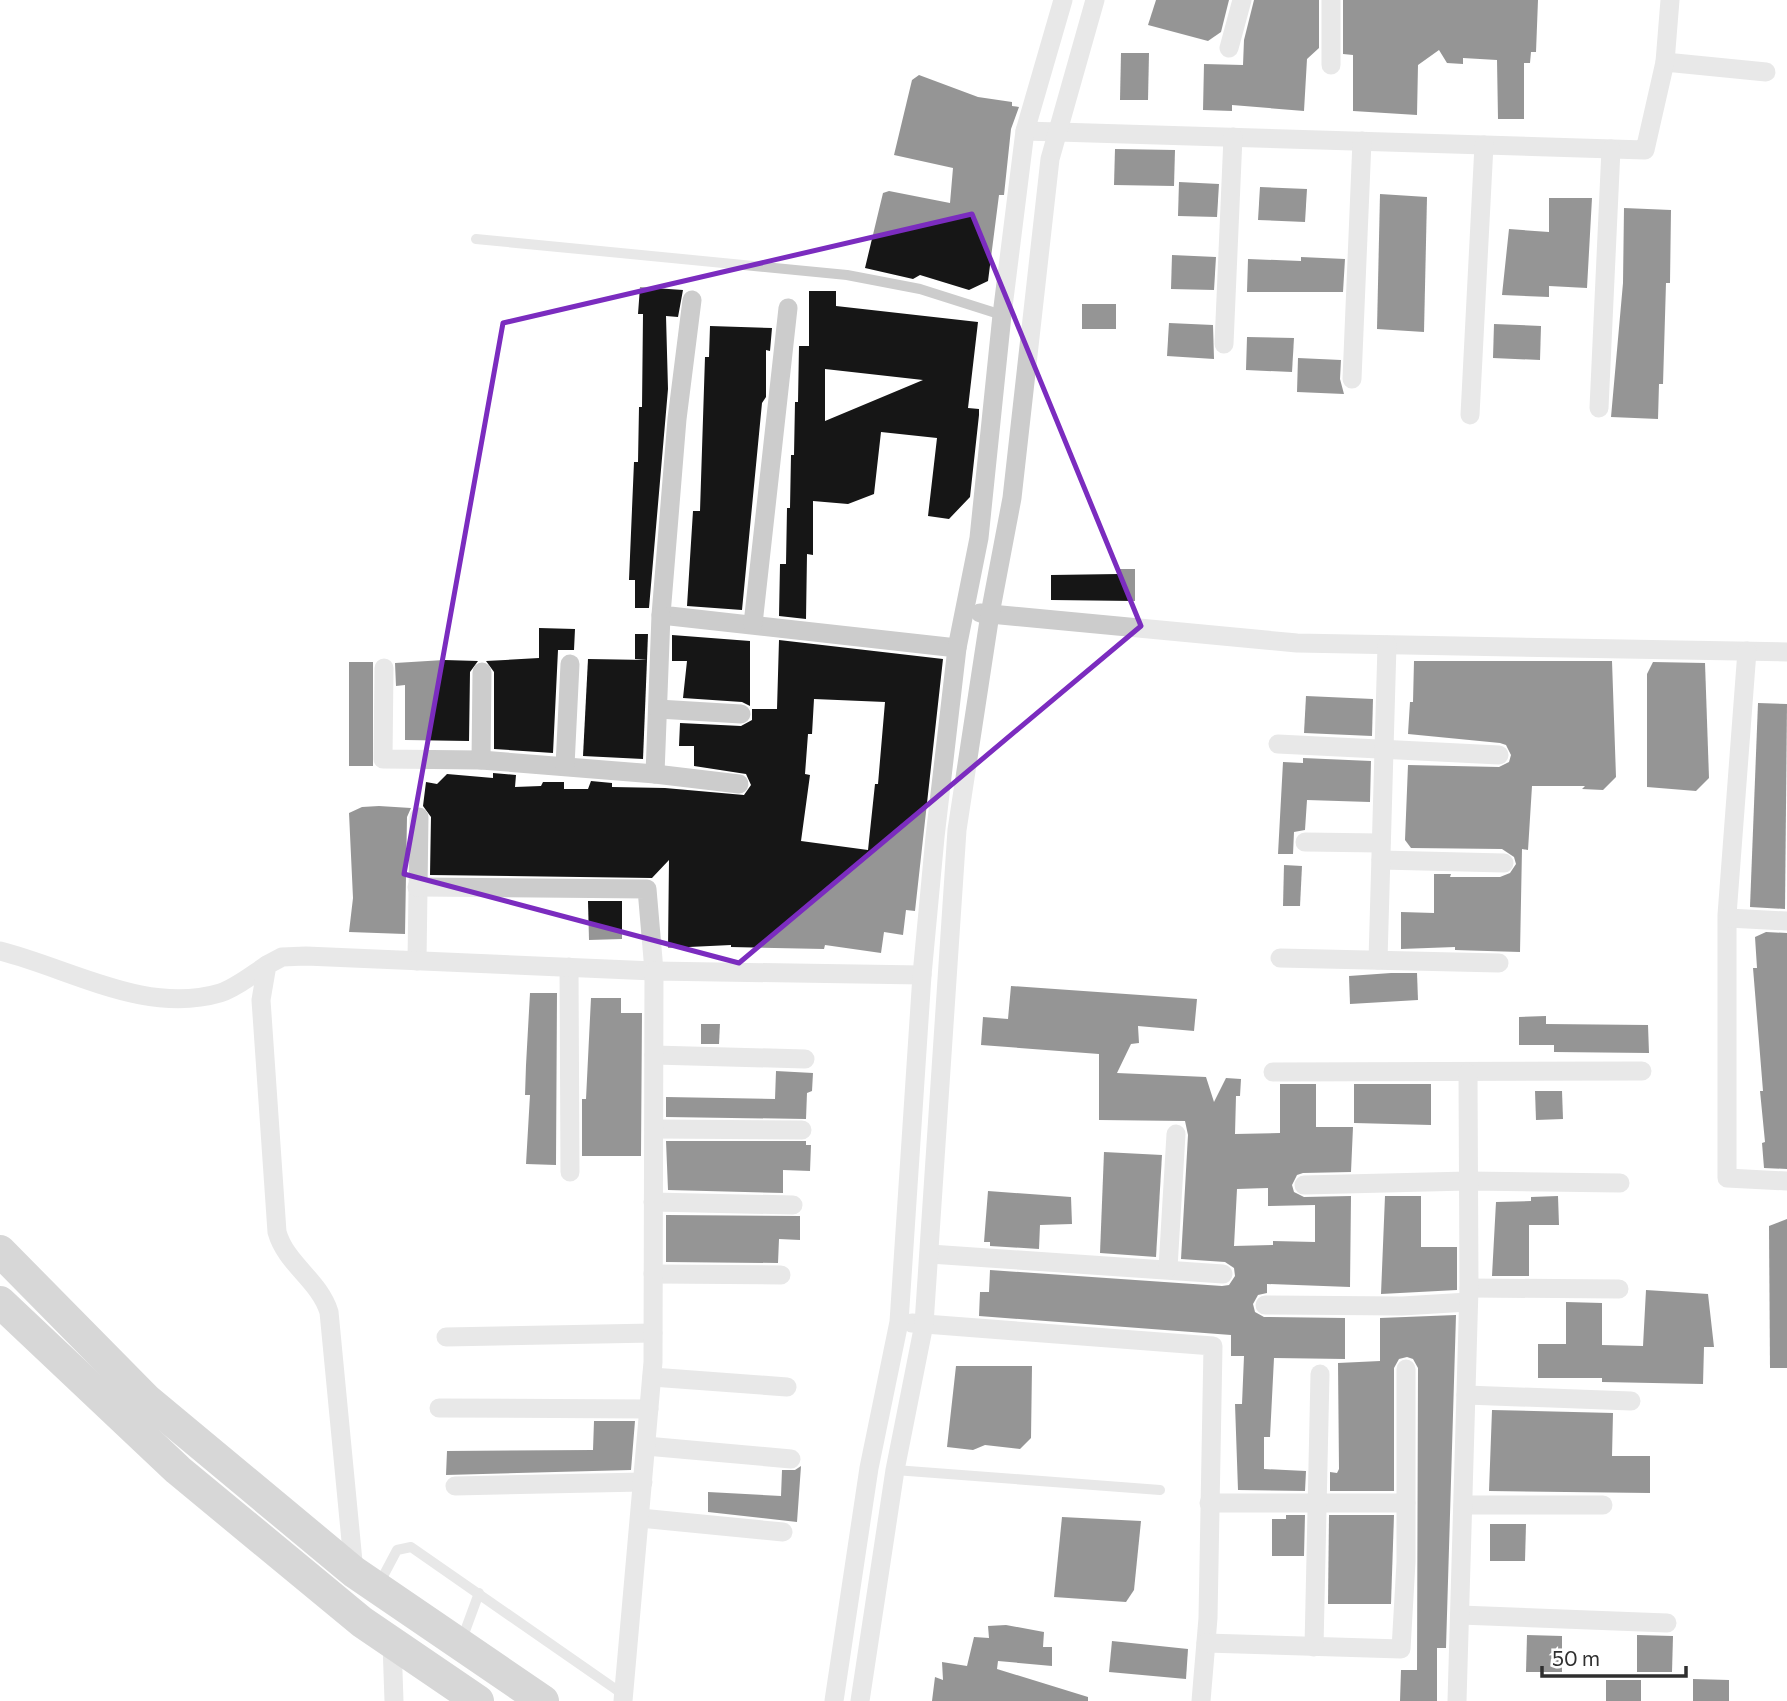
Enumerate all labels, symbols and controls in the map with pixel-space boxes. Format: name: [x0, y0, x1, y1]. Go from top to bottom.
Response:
scale bar: [1542, 1634, 1686, 1678]
text: 50 m: [1552, 1645, 1600, 1670]

